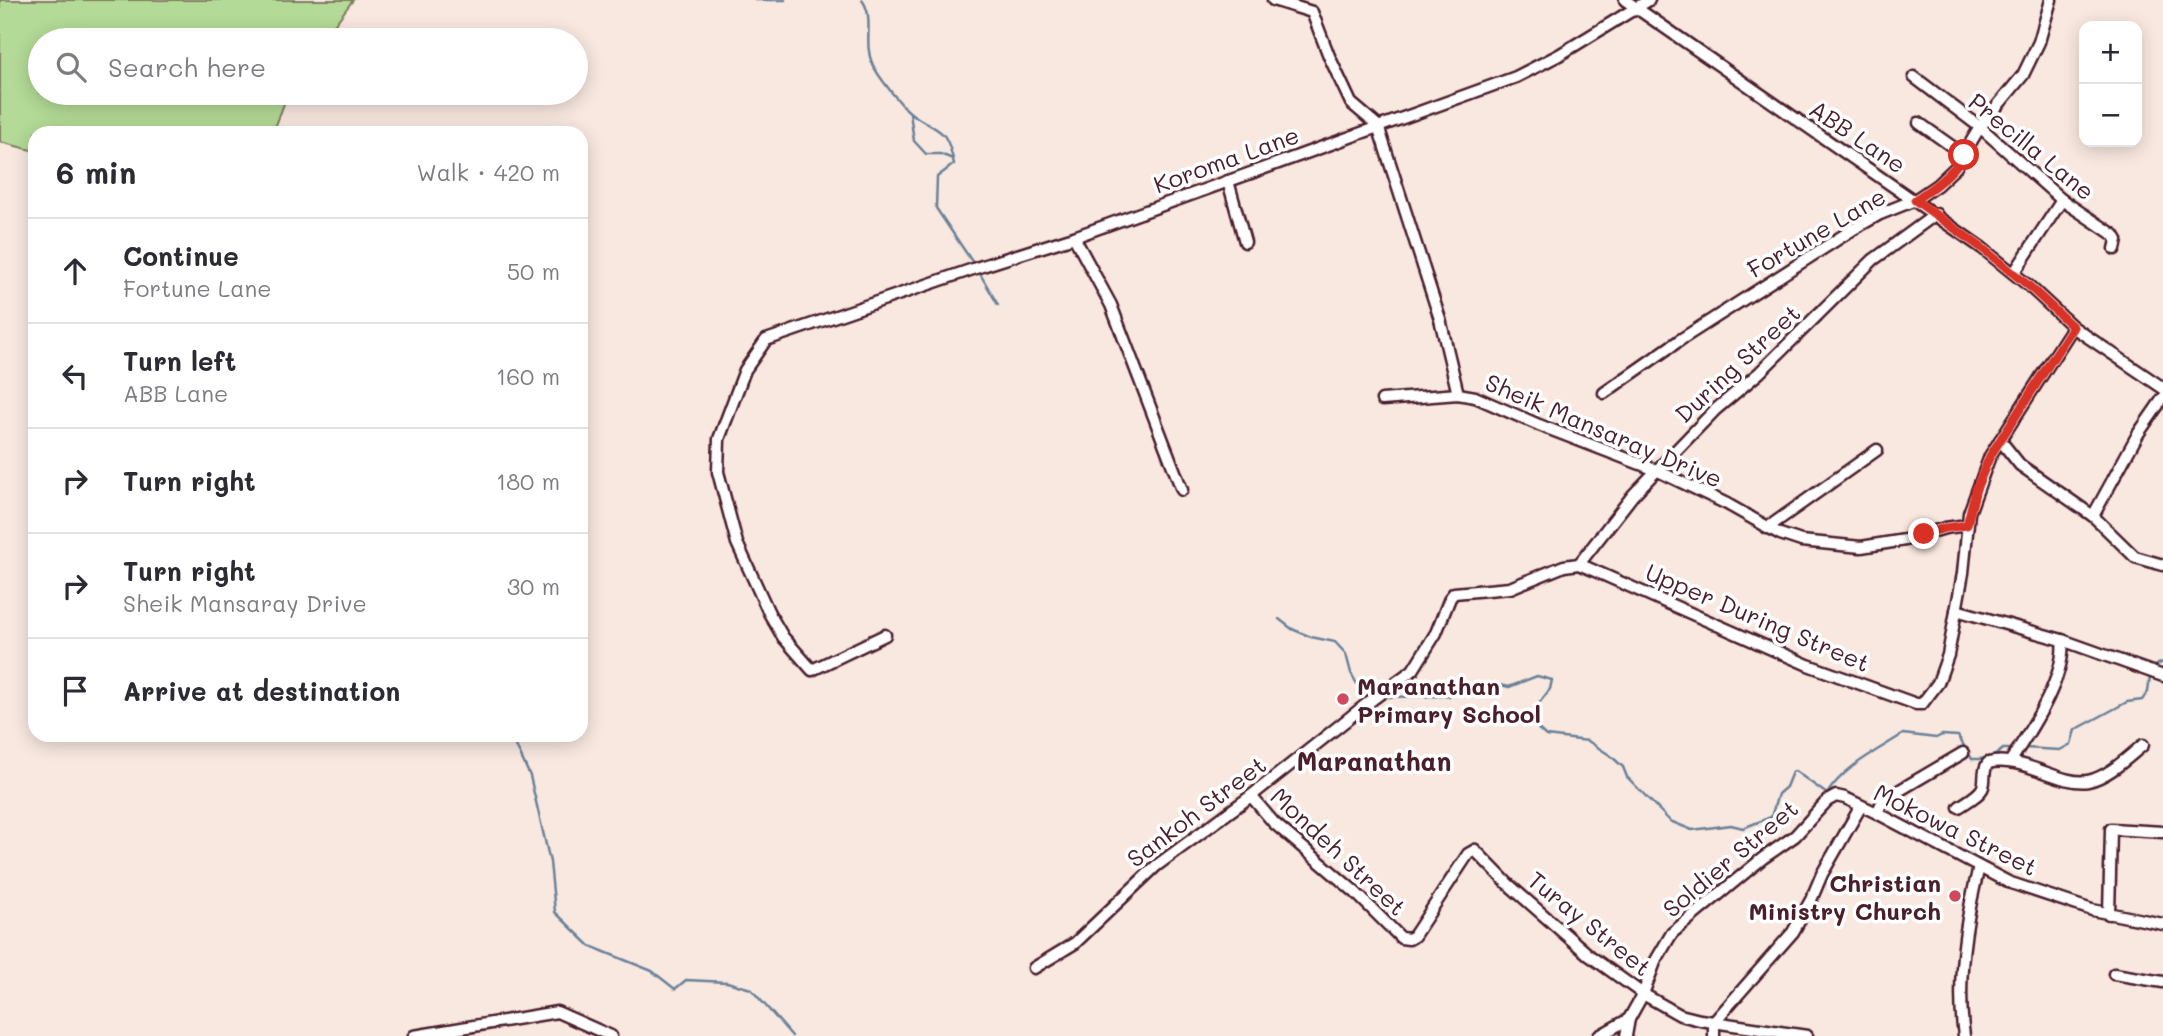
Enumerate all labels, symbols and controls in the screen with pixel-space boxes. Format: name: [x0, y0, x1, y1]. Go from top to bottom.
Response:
map controls: [2079, 21, 2142, 147]
button: +: [2079, 21, 2142, 84]
search box: [28, 28, 588, 105]
icon: search: [52, 48, 90, 86]
text: Search here: [108, 50, 266, 84]
button: −: [2079, 84, 2142, 147]
street label: Precilla Lane: [1963, 86, 2101, 206]
street label: ABB Lane: [1804, 92, 1912, 180]
street label: Koroma Lane: [1149, 118, 1303, 200]
route start: [1948, 139, 1979, 170]
text: 6 min: [56, 152, 136, 192]
text: Walk · 420 m: [417, 157, 560, 187]
street label: Fortune Lane: [1741, 180, 1891, 284]
text: Continue: [123, 239, 239, 273]
icon: ahead: [56, 252, 94, 290]
text: 50 m: [507, 256, 560, 286]
text: Fortune Lane: [123, 273, 272, 303]
street label: During Street: [1668, 297, 1806, 429]
text: Turn left: [123, 344, 236, 378]
icon: left: [56, 357, 94, 395]
text: 160 m: [496, 361, 560, 391]
street label: Sheik Mansaray Drive: [1481, 366, 1727, 494]
text: ABB Lane: [123, 378, 228, 408]
icon: right: [56, 462, 94, 500]
text: Turn right: [123, 464, 256, 498]
text: 180 m: [496, 466, 560, 496]
route end: [1908, 518, 1939, 549]
text: Turn right: [123, 554, 256, 588]
street label: Upper During Street: [1641, 556, 1875, 678]
icon: right: [56, 567, 94, 605]
text: 30 m: [507, 571, 560, 601]
text: Sheik Mansaray Drive: [123, 588, 367, 618]
place label: Maranathan Primary School: [1357, 670, 1541, 729]
icon: arrive: [56, 672, 94, 710]
text: Arrive at destination: [123, 674, 400, 708]
marker: Maranathan Primary School: [1335, 691, 1351, 707]
district label: Maranathan: [1297, 744, 1451, 778]
street label: Sankoh Street: [1120, 749, 1272, 873]
street label: Mokowa Street: [1869, 776, 2043, 882]
street label: Mondeh Street: [1265, 780, 1413, 922]
street label: Soldier Street: [1656, 792, 1804, 924]
street label: Turay Street: [1522, 864, 1658, 982]
place label: Christian Ministry Church: [1748, 867, 1941, 926]
marker: Christian Ministry Church: [1947, 888, 1963, 904]

